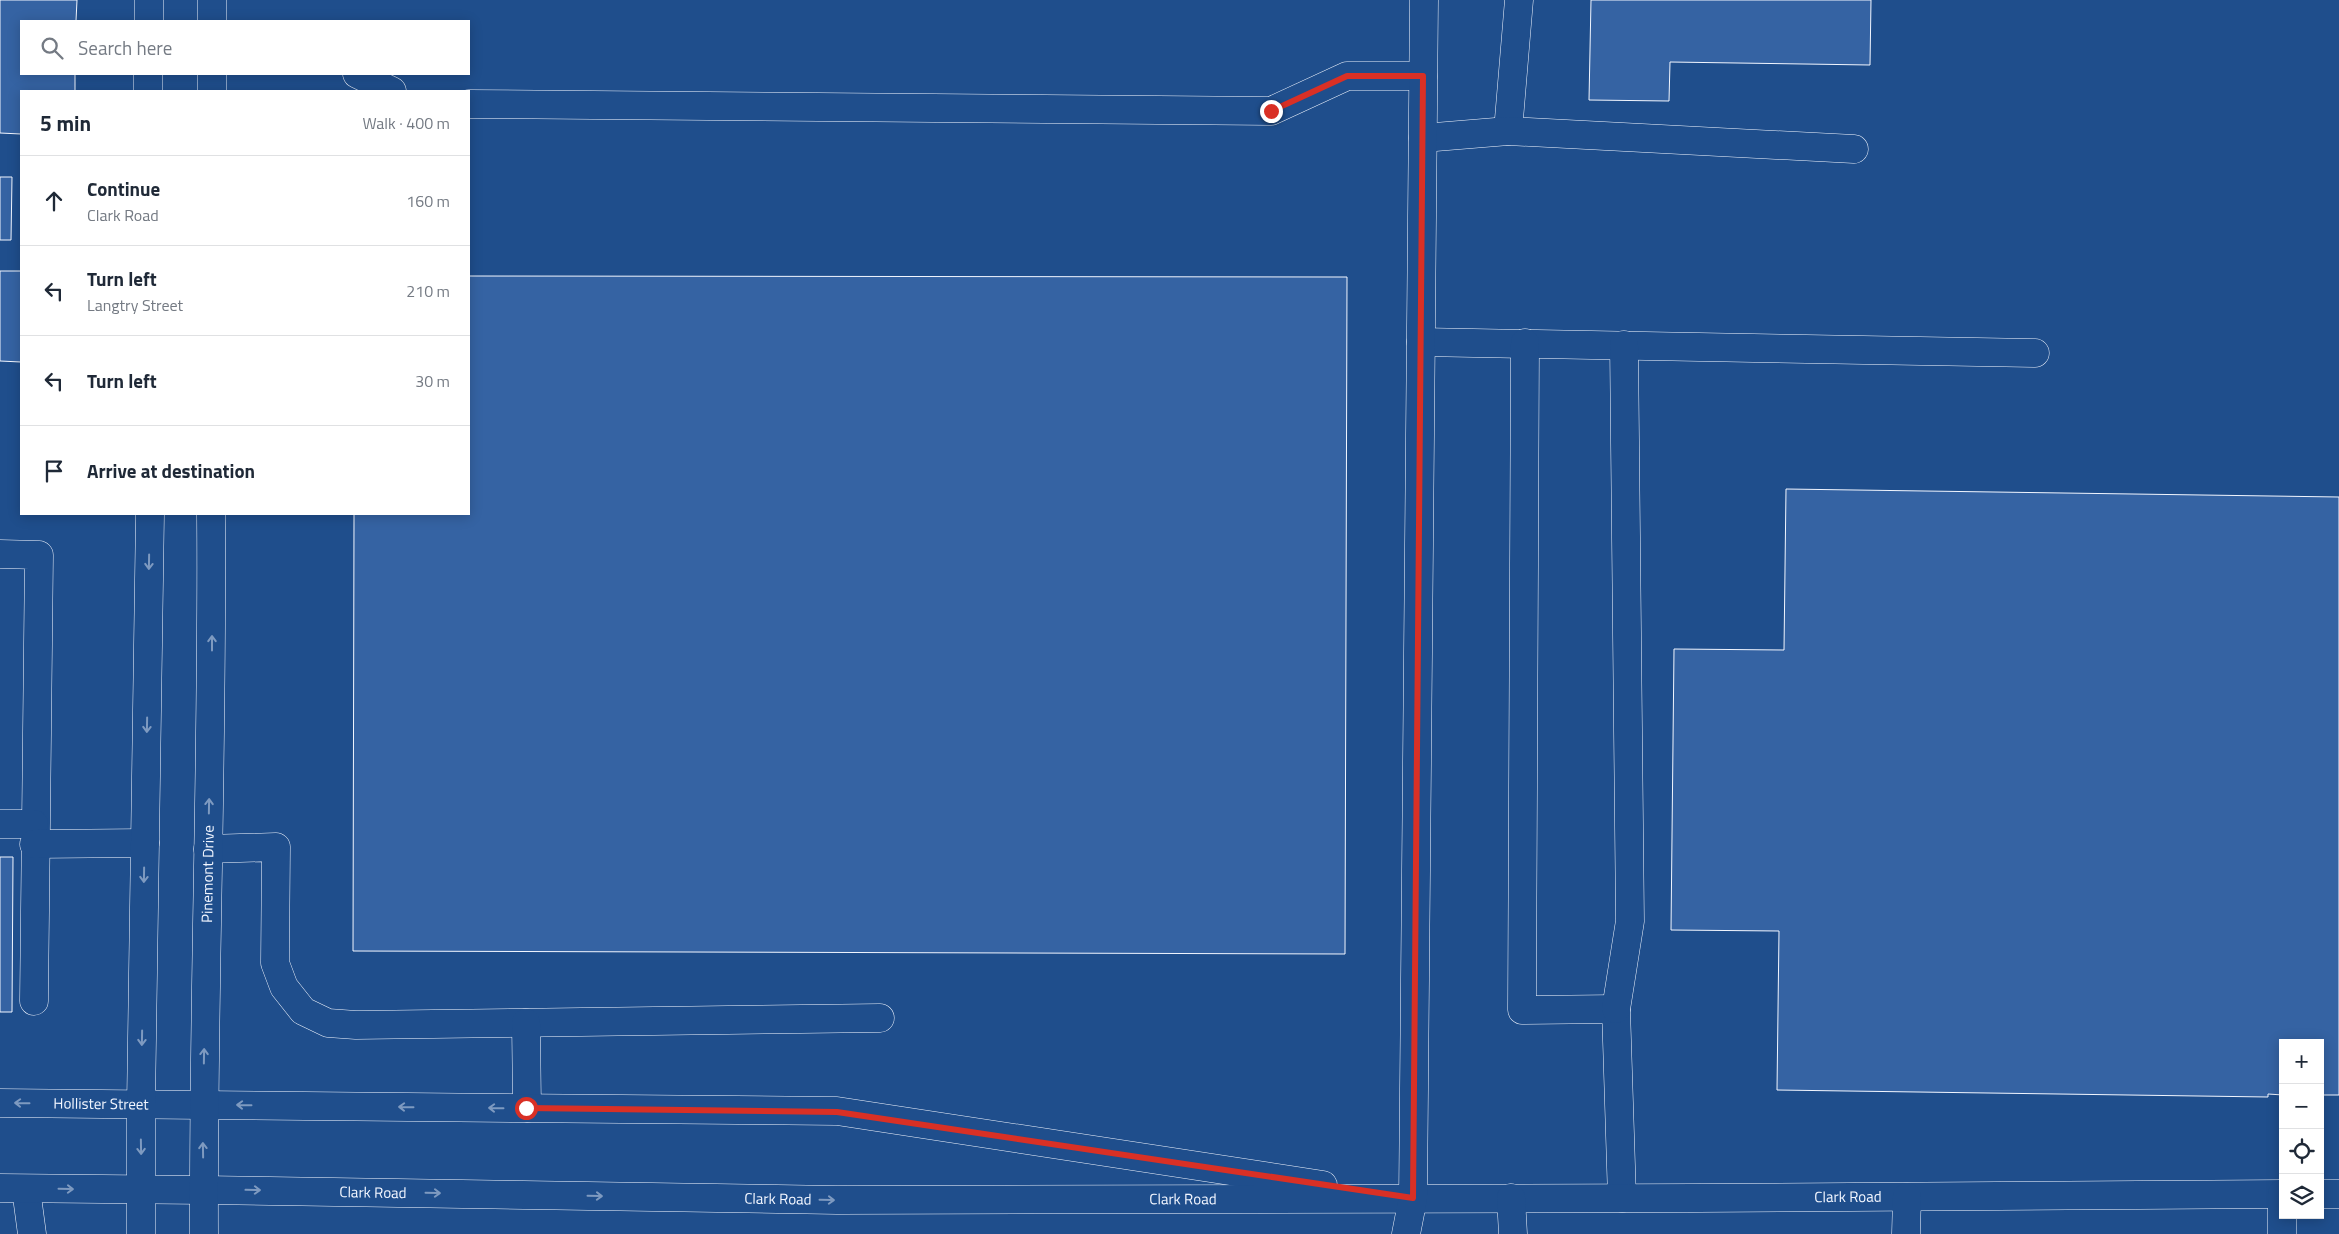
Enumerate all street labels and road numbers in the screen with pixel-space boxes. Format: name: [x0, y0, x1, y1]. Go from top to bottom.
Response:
street label: Pinemont Drive: [195, 825, 220, 923]
street label: Hollister Street: [53, 1092, 149, 1115]
street label: Clark Road: [339, 1180, 407, 1204]
street label: Clark Road: [1814, 1185, 1882, 1208]
street label: Clark Road: [744, 1187, 812, 1211]
street label: Clark Road: [1149, 1187, 1217, 1210]

